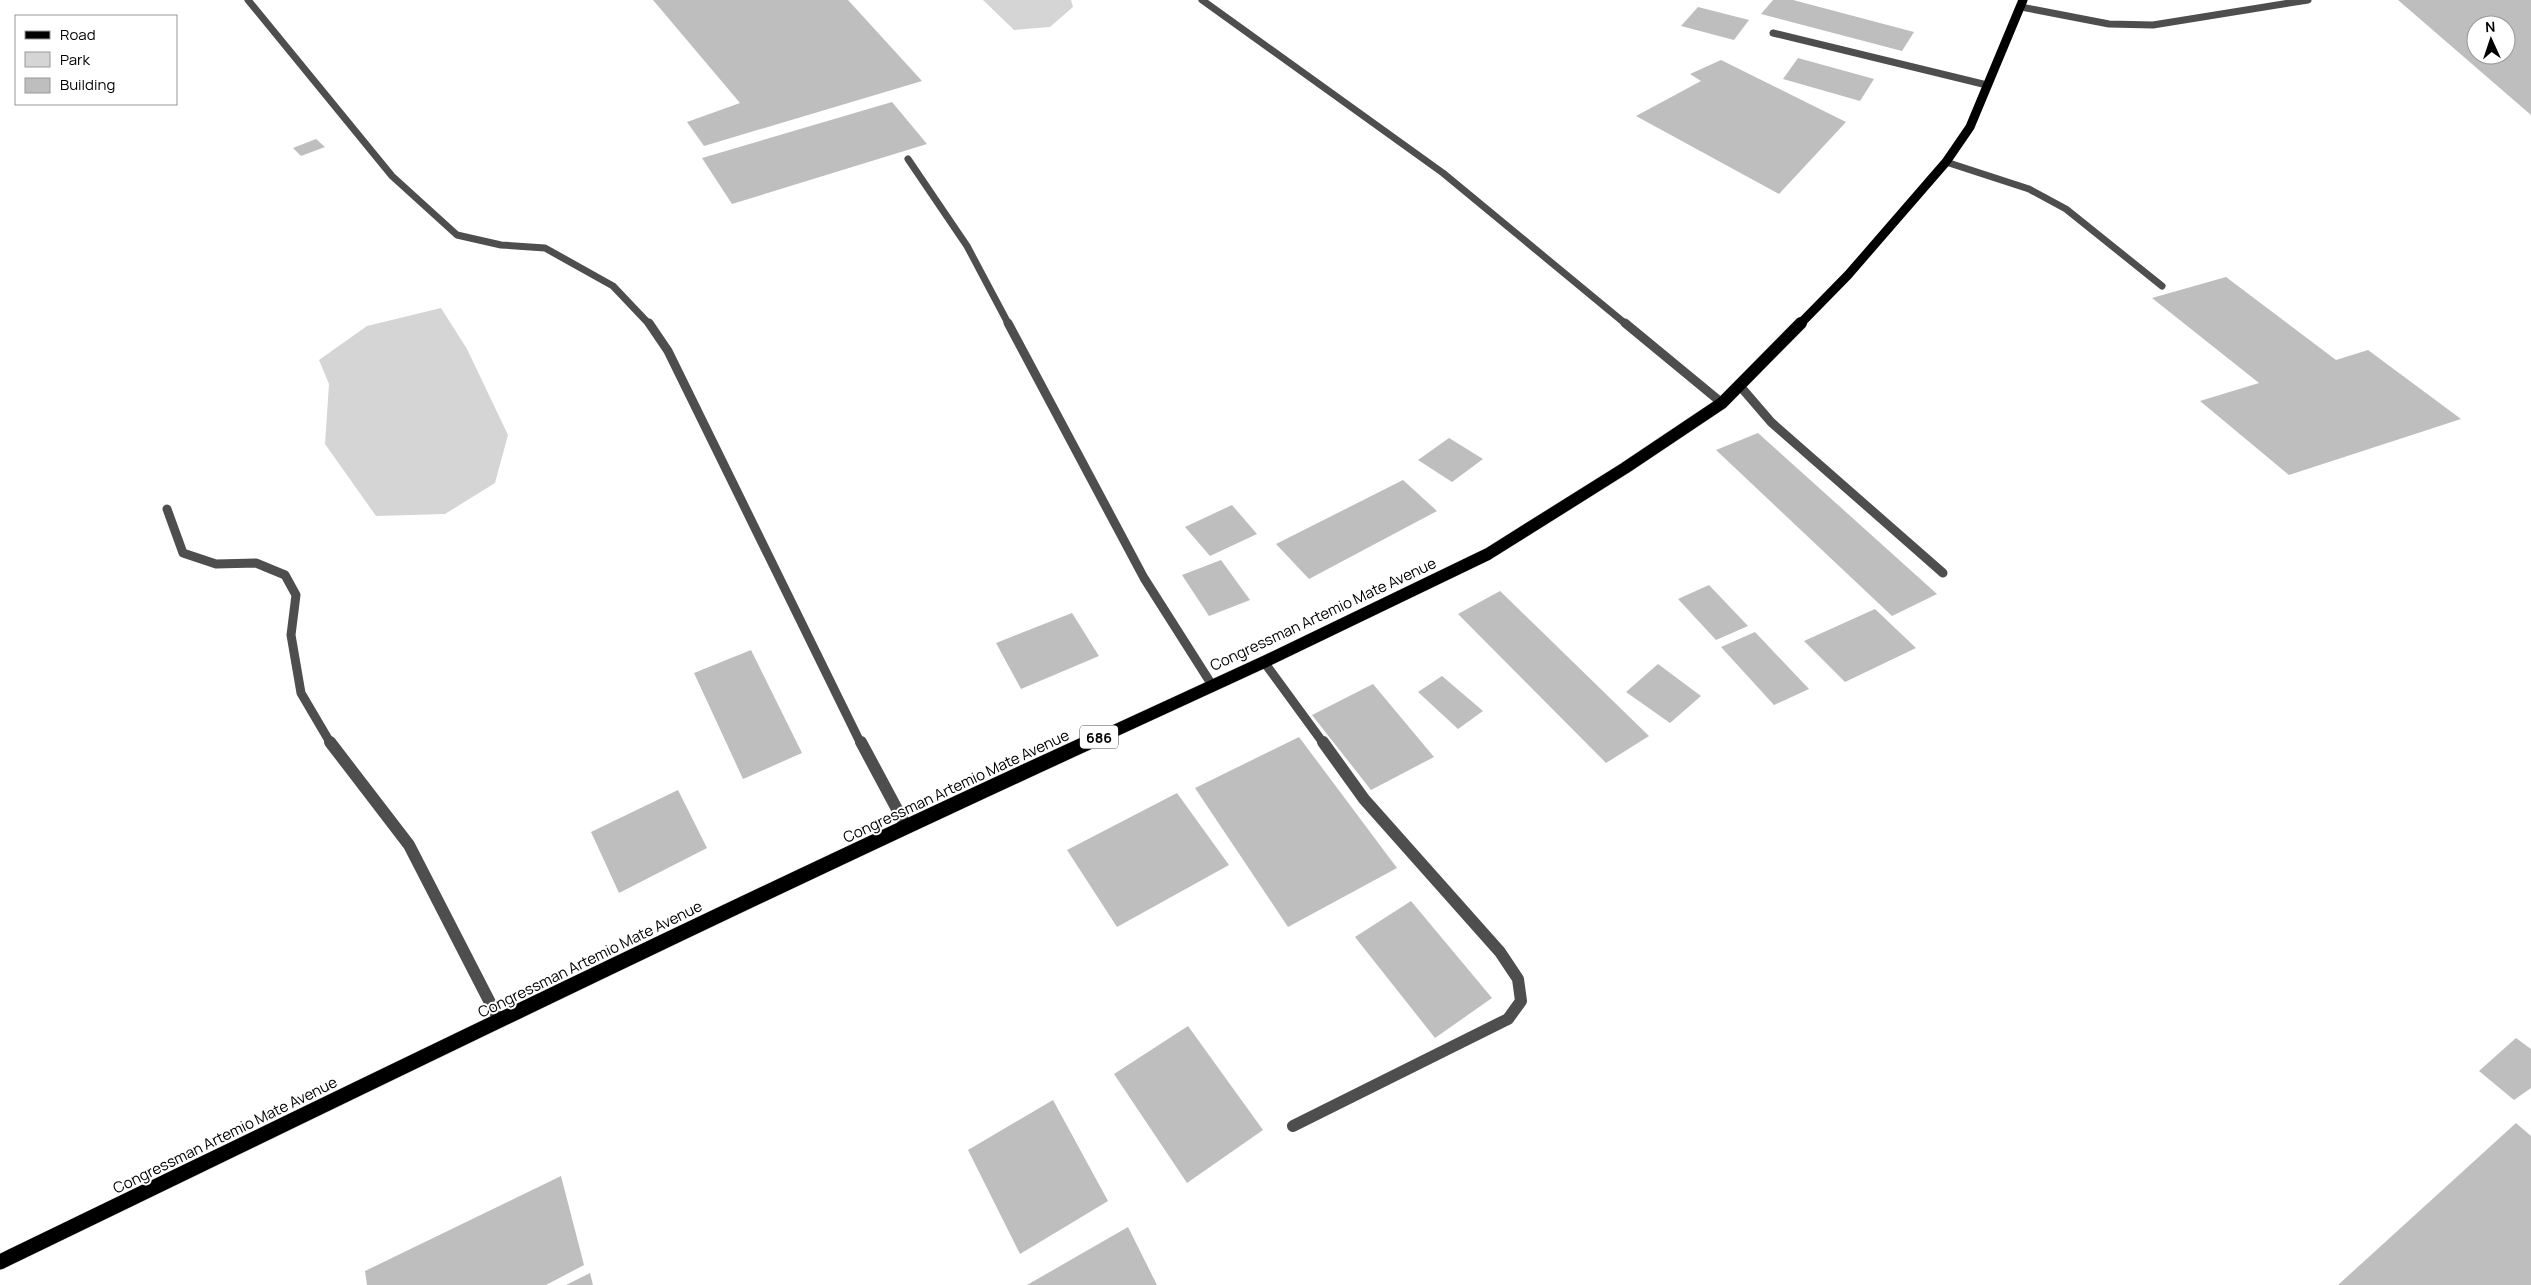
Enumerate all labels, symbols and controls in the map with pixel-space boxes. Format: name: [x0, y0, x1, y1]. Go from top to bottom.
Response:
legend: [15, 15, 178, 105]
north arrow: [2466, 15, 2516, 65]
text: N: [2485, 17, 2496, 36]
text: Road: [60, 24, 96, 45]
text: Park: [60, 49, 90, 70]
text: Building: [60, 74, 115, 95]
street label: Congressman Artemio Mate Avenue: [1207, 552, 1440, 676]
street label: Congressman Artemio Mate Avenue: [840, 724, 1073, 848]
road number: 686: [1080, 726, 1118, 749]
street label: Congressman Artemio Mate Avenue: [474, 895, 706, 1023]
street label: Congressman Artemio Mate Avenue: [109, 1071, 341, 1199]

